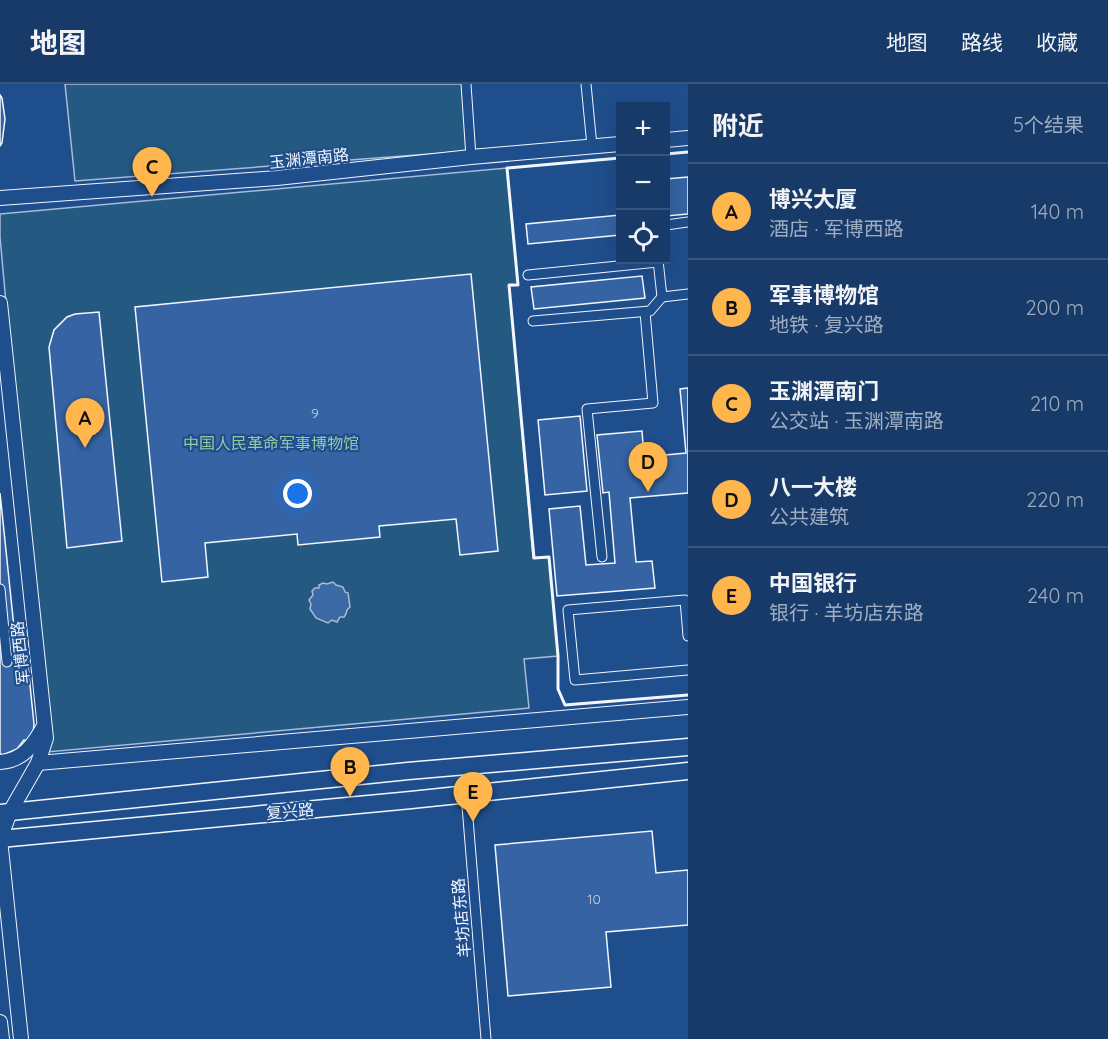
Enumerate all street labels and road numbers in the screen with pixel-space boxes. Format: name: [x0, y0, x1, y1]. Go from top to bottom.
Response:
street label: 玉渊潭南路: [268, 144, 350, 172]
street label: 军博西路: [7, 620, 33, 686]
street label: 复兴路: [265, 799, 315, 823]
street label: 羊坊店东路: [448, 877, 474, 959]

